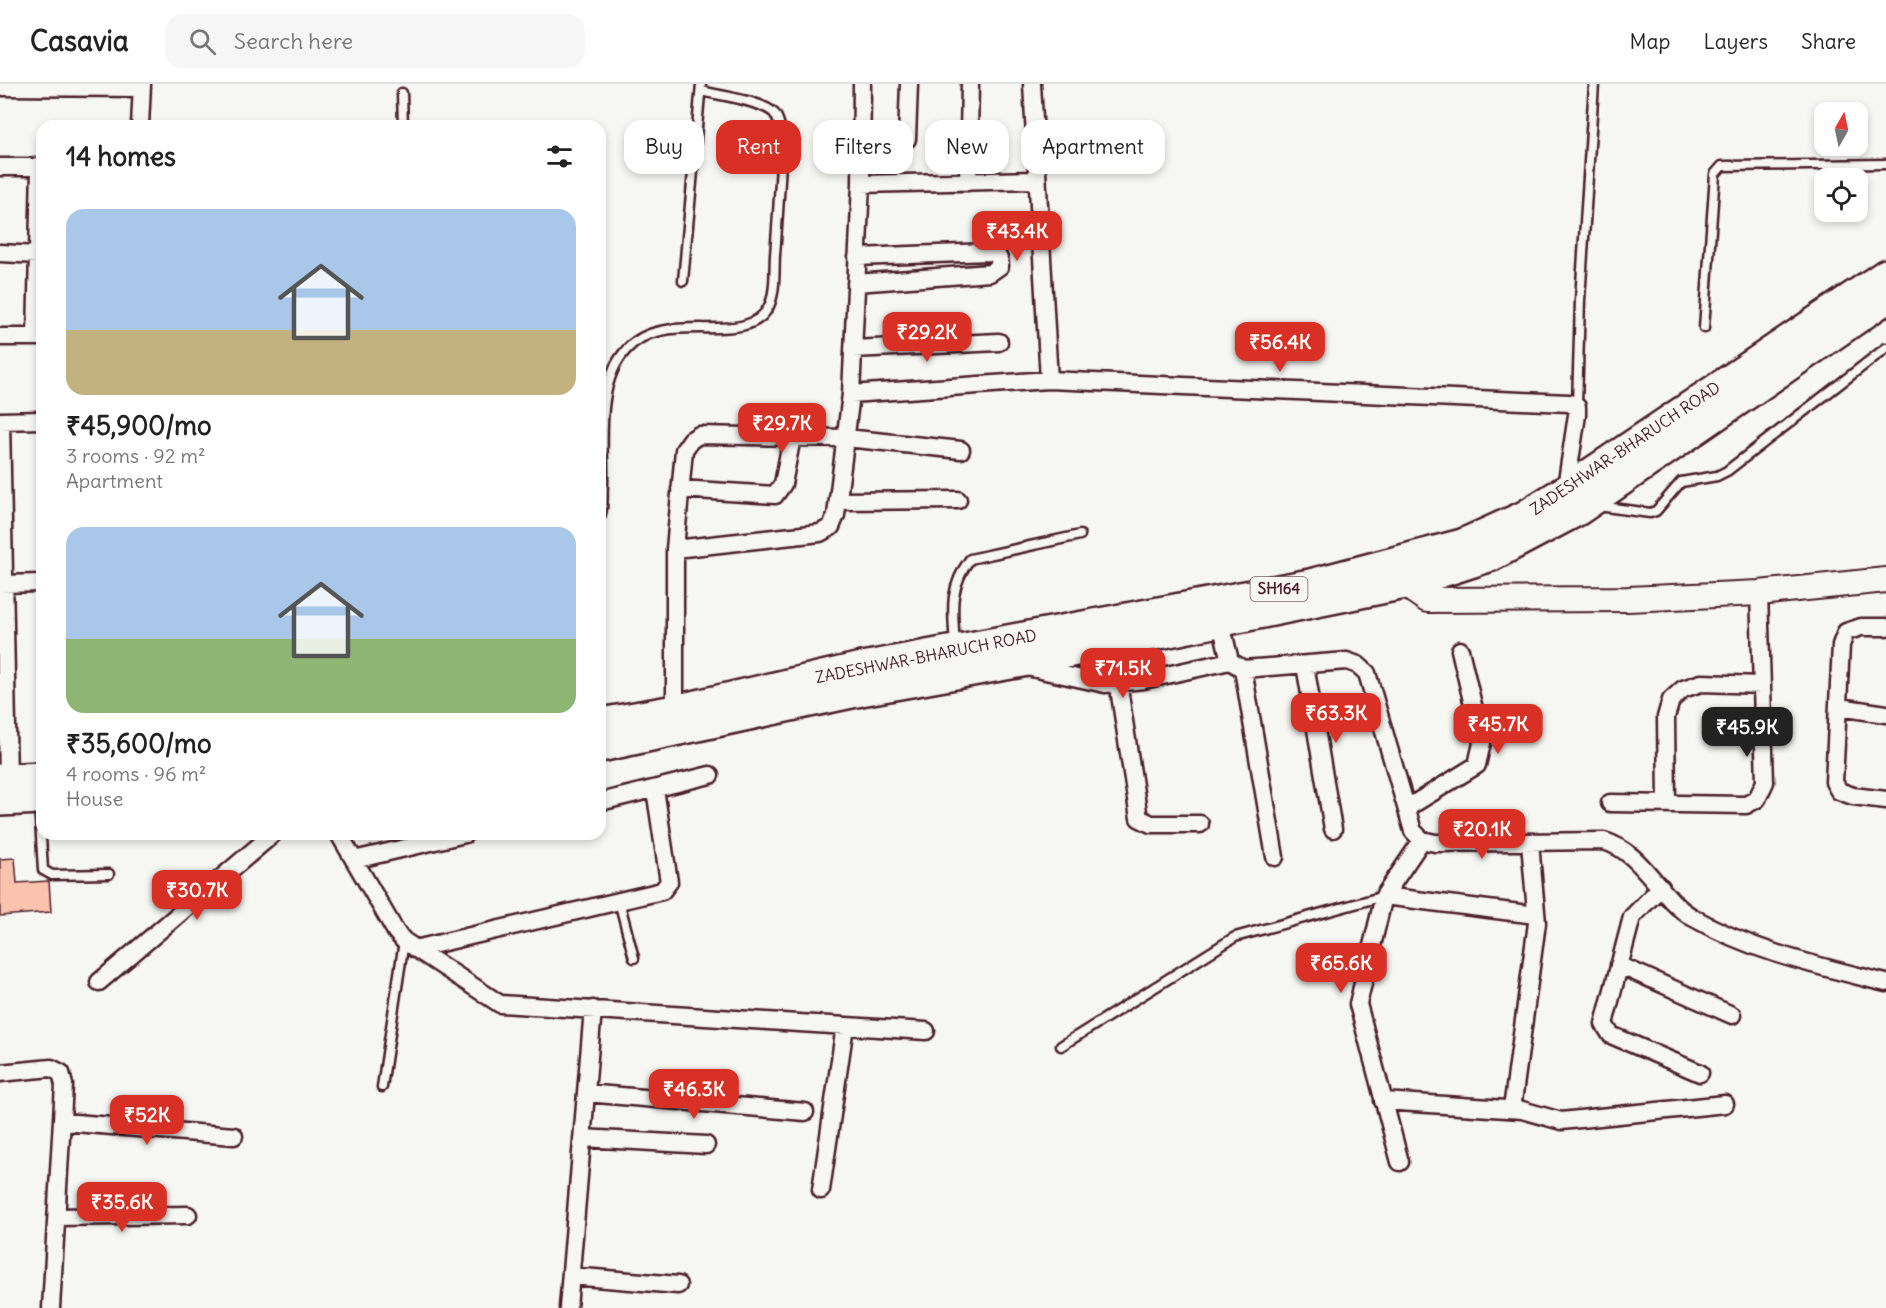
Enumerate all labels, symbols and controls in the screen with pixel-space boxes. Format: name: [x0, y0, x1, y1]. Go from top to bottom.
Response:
search box: [165, 14, 585, 68]
text: Casavia: [30, 23, 129, 59]
icon: search: [186, 25, 219, 58]
text: Search here: [234, 27, 353, 55]
text: Map: [1630, 28, 1670, 55]
text: Layers: [1703, 28, 1768, 55]
text: Share: [1801, 28, 1856, 55]
north arrow: [1814, 102, 1868, 156]
map controls: [1814, 102, 1868, 222]
chip: Buy: [624, 120, 704, 174]
chip: Rent: [716, 120, 801, 174]
chip: Filters: [813, 120, 913, 174]
chip: New: [925, 120, 1009, 174]
chip: Apartment: [1021, 120, 1165, 174]
text: 14 homes: [66, 140, 176, 173]
icon: filters: [543, 140, 576, 173]
button: locate: [1814, 168, 1868, 222]
pin: ₹43.4K: [968, 211, 1066, 262]
text: ₹43.4K: [986, 218, 1048, 243]
icon: home: [267, 248, 375, 356]
pin: ₹29.2K: [878, 312, 976, 363]
text: ₹29.2K: [897, 319, 957, 344]
pin: ₹56.4K: [1231, 322, 1329, 373]
text: ₹56.4K: [1249, 329, 1311, 354]
street label: ZADESHWAR-BHARUCH ROAD: [1526, 377, 1724, 519]
pin: ₹29.7K: [733, 403, 831, 454]
text: ₹45,900/mo: [66, 409, 212, 442]
text: ₹29.7K: [752, 410, 812, 435]
text: 3 rooms · 92 m²: [66, 443, 205, 468]
text: Apartment: [66, 468, 163, 493]
icon: home: [267, 566, 375, 674]
road number: SH164: [1250, 577, 1308, 601]
street label: ZADESHWAR-BHARUCH ROAD: [814, 625, 1038, 687]
pin: ₹71.5K: [1074, 648, 1172, 699]
text: ₹71.5K: [1094, 655, 1152, 680]
pin: ₹63.3K: [1287, 693, 1385, 744]
text: ₹63.3K: [1305, 700, 1367, 725]
pin: ₹45.7K: [1449, 704, 1547, 755]
pin: ₹45.9K: [1698, 707, 1796, 758]
text: ₹45.7K: [1468, 711, 1528, 736]
text: ₹45.9K: [1716, 714, 1778, 739]
text: ₹35,600/mo: [66, 727, 212, 760]
text: 4 rooms · 96 m²: [66, 761, 206, 786]
text: House: [66, 786, 123, 811]
pin: ₹20.1K: [1433, 809, 1531, 860]
text: ₹20.1K: [1452, 816, 1512, 841]
pin: ₹30.7K: [148, 870, 246, 921]
text: ₹30.7K: [166, 877, 228, 902]
pin: ₹65.6K: [1292, 943, 1390, 994]
text: ₹65.6K: [1310, 950, 1372, 975]
pin: ₹46.3K: [645, 1069, 743, 1120]
text: ₹46.3K: [663, 1076, 725, 1101]
pin: ₹52K: [111, 1095, 183, 1146]
text: ₹52K: [124, 1102, 170, 1127]
pin: ₹35.6K: [73, 1182, 171, 1233]
text: ₹35.6K: [91, 1189, 153, 1214]

